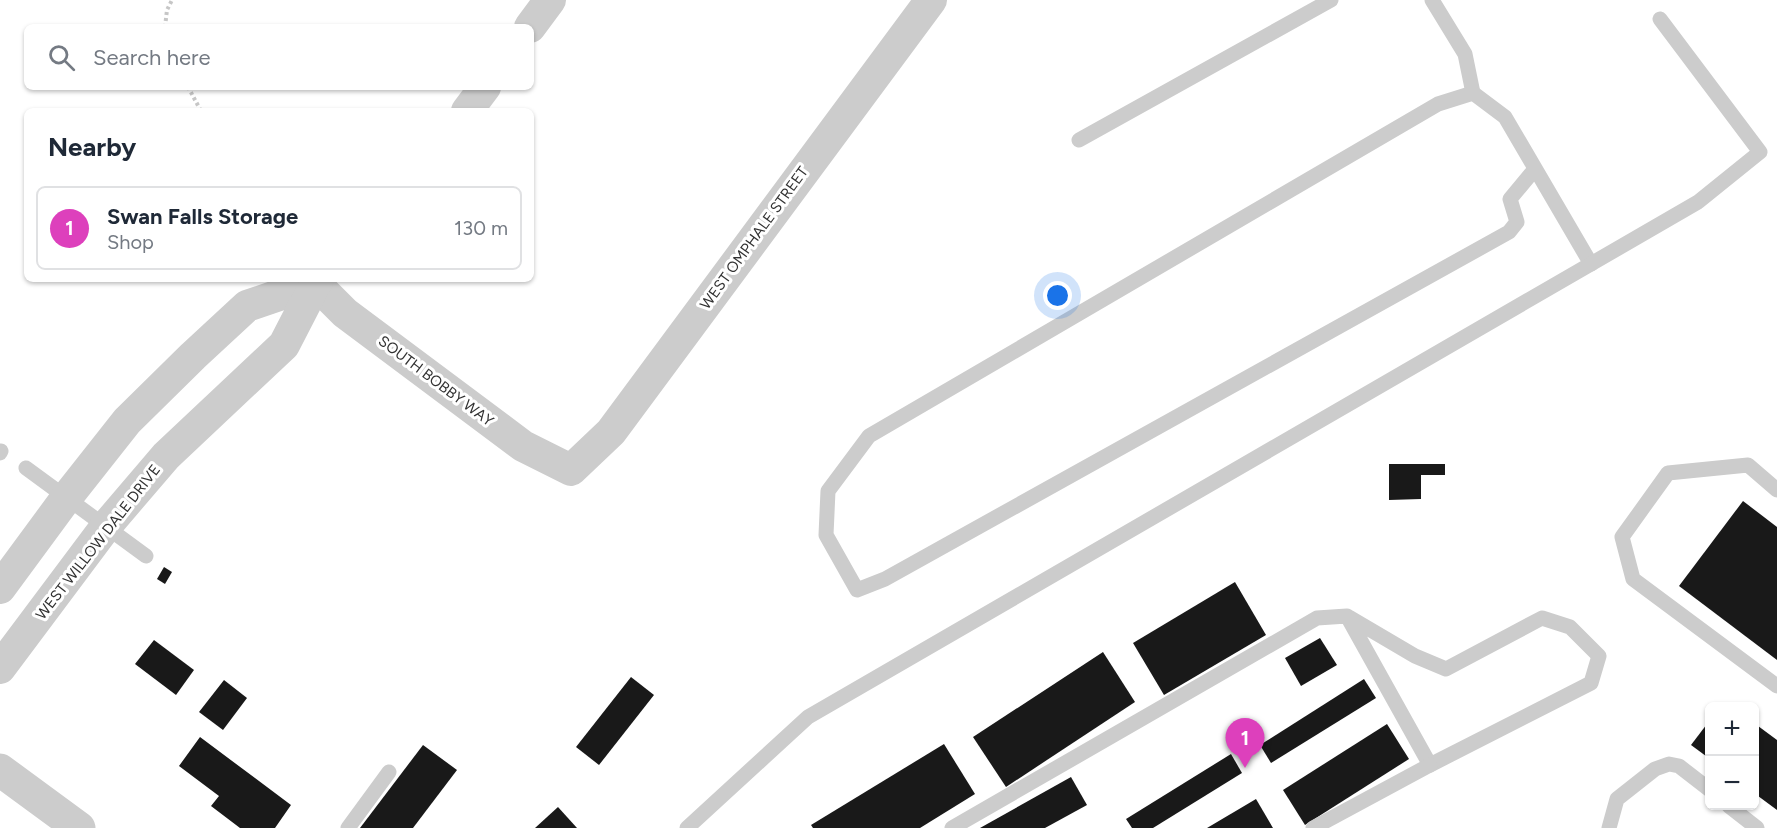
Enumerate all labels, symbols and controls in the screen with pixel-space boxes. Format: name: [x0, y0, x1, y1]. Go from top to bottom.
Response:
search box: [24, 24, 534, 90]
icon: search: [45, 41, 78, 74]
text: Search here: [93, 44, 211, 71]
text: Nearby: [48, 131, 136, 163]
street label: WEST OMPHALE STREET: [696, 162, 812, 313]
text: Swan Falls Storage: [107, 203, 298, 230]
text: 1: [65, 216, 74, 240]
text: 130 m: [454, 216, 508, 240]
text: Shop: [107, 230, 154, 254]
your location: [1043, 281, 1072, 310]
street label: SOUTH BOBBY WAY: [375, 332, 497, 430]
street label: WEST WILLOW DALE DRIVE: [32, 461, 164, 623]
map controls: [1705, 702, 1759, 810]
button: +: [1705, 702, 1759, 756]
pin: 1: [1226, 718, 1264, 768]
button: −: [1705, 756, 1759, 810]

